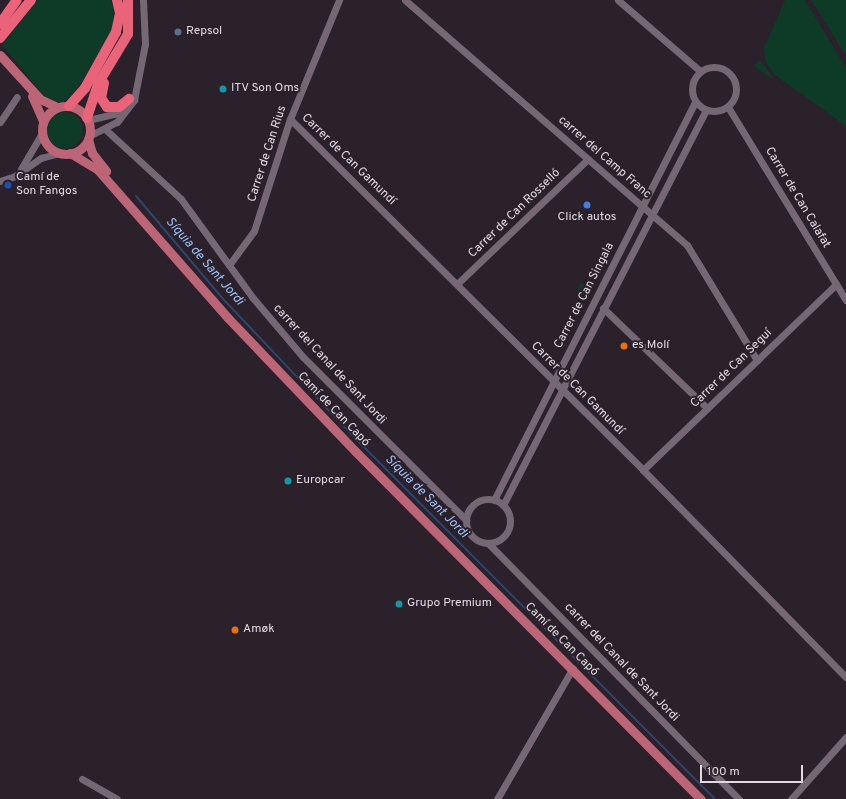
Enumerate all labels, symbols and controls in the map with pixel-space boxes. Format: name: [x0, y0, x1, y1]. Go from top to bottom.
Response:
place label: Repsol: [186, 25, 222, 39]
marker: Repsol: [173, 27, 183, 37]
place label: ITV Son Oms: [231, 82, 300, 96]
marker: ITV Son Oms: [218, 84, 228, 94]
street label: Carrer de Can Rius: [246, 104, 290, 204]
street label: Carrer de Can Gamundí: [298, 111, 398, 209]
street label: carrer del Camp Franc: [555, 114, 653, 202]
street label: Carrer de Can Calafat: [761, 145, 833, 251]
street label: Carrer de Can Rosselló: [466, 166, 564, 262]
place label: Camí de Son Fangos: [16, 171, 77, 199]
marker: Camí de Son Fangos: [3, 180, 13, 190]
marker: Click autos: [582, 200, 592, 210]
place label: Click autos: [558, 211, 616, 225]
water label: Síquia de Sant Jordi: [162, 215, 246, 309]
street label: Carrer de Can Singala: [552, 241, 618, 351]
street label: carrer del Canal de Sant Jordi: [270, 302, 388, 428]
street label: Carrer de Can Seguí: [688, 327, 776, 411]
place label: es Molí: [632, 339, 669, 353]
street label: Carrer de Can Gamundí: [528, 340, 626, 438]
marker: es Molí: [619, 341, 629, 351]
street label: Camí de Can Capó: [294, 370, 372, 450]
water label: Síquia de Sant Jordi: [381, 452, 471, 542]
place label: Europcar: [296, 474, 345, 488]
marker: Europcar: [283, 476, 293, 486]
place label: Grupo Premium: [407, 597, 492, 611]
marker: Grupo Premium: [394, 599, 404, 609]
street label: Camí de Can Capó: [521, 600, 601, 680]
street label: carrer del Canal de Sant Jordi: [561, 601, 681, 725]
place label: Amøk: [243, 623, 275, 637]
marker: Amøk: [230, 625, 240, 635]
scale bar: [702, 757, 805, 783]
text: 100 m: [707, 764, 740, 780]

